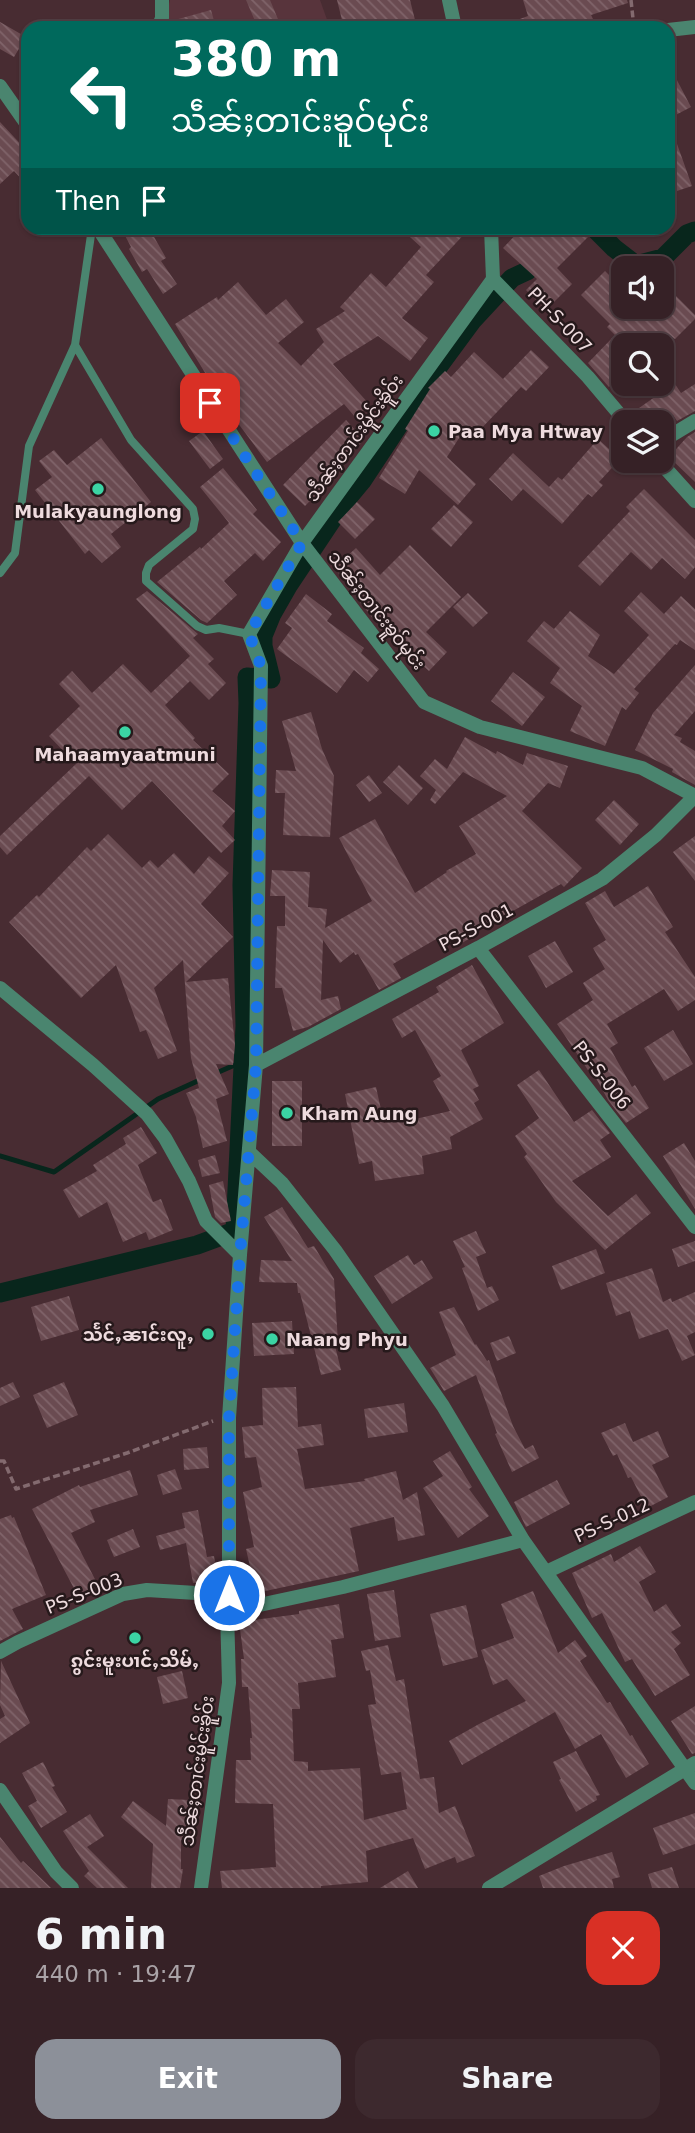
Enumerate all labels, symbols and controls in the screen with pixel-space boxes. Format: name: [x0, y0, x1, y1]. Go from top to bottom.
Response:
text: 380 m: [171, 31, 341, 88]
icon: left: [56, 49, 147, 140]
text: သဵၼ်ႈတၢင်းၶူဝ်မုင်း: [171, 102, 429, 140]
icon: arrive: [135, 182, 173, 220]
text: Then: [56, 186, 121, 216]
map controls: [611, 256, 674, 473]
button: sound: [611, 256, 674, 319]
street label: PH-S-007: [524, 283, 596, 357]
button: search: [611, 333, 674, 396]
street label: သဵၼ်ႈတၢင်းမိူင်းၶိူဝ်း: [299, 369, 411, 508]
pin: [180, 373, 240, 433]
icon: arrive: [191, 384, 229, 422]
button: layers: [611, 410, 674, 473]
place label: Paa Mya Htway: [448, 421, 603, 442]
marker: Paa Mya Htway: [426, 423, 442, 439]
marker: Mulakyaunglong: [90, 481, 106, 497]
place label: Mulakyaunglong: [14, 501, 182, 522]
street label: သဵၼ်ႈတၢင်းၶူဝ်မုင်း: [320, 544, 432, 677]
marker: Mahaamyaatmuni: [117, 724, 133, 740]
place label: Mahaamyaatmuni: [34, 744, 216, 765]
street label: PS-S-001: [435, 899, 517, 955]
street label: PS-S-006: [569, 1037, 635, 1113]
place label: Kham Aung: [301, 1103, 417, 1124]
marker: Kham Aung: [279, 1105, 295, 1121]
place label: သႅင်ႇၼၢင်းလူႇ: [83, 1322, 194, 1349]
marker: သႅင်ႇၼၢင်းလူႇ: [200, 1326, 216, 1342]
place label: Naang Phyu: [286, 1329, 408, 1350]
marker: Naang Phyu: [264, 1331, 280, 1347]
street label: PS-S-012: [571, 1493, 653, 1547]
position arrow: [192, 1558, 266, 1632]
street label: PS-S-003: [42, 1568, 126, 1618]
marker: ၵွင်းမူးပၢင်ႇသိမ်ႇ: [127, 1630, 143, 1646]
place label: ၵွင်းမူးပၢင်ႇသိမ်ႇ: [71, 1649, 199, 1675]
street label: သဵၼ်ႈတၢင်းမိူင်းၶိူဝ်း: [173, 1694, 223, 1848]
text: 6 min: [35, 1910, 167, 1959]
button: close: [586, 1911, 660, 1985]
text: 440 m · 19:47: [35, 1961, 197, 1987]
button: Exit: [35, 2039, 341, 2119]
button: Share: [355, 2039, 660, 2119]

